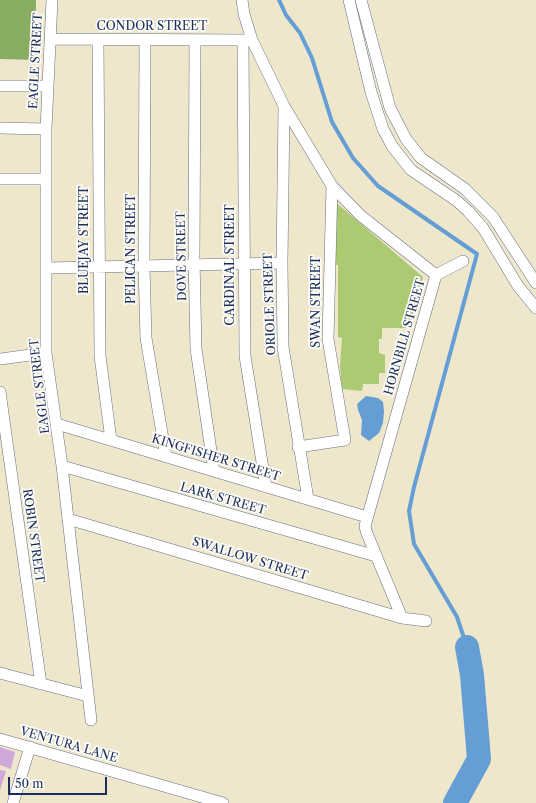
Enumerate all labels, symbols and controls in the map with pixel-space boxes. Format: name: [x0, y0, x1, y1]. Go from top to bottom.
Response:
street label: EAGLE STREET: [26, 13, 46, 109]
street label: CONDOR STREET: [96, 20, 208, 34]
street label: BLUEJAY STREET: [78, 186, 92, 294]
street label: PELICAN STREET: [125, 194, 139, 304]
street label: CARDINAL STREET: [224, 204, 238, 326]
street label: DOVE STREET: [174, 211, 190, 301]
street label: ORIOLE STREET: [261, 252, 279, 356]
street label: SWAN STREET: [310, 256, 324, 348]
street label: HORNBILL STREET: [381, 277, 429, 397]
street label: EAGLE STREET: [27, 337, 53, 435]
street label: KINGFISHER STREET: [150, 432, 282, 484]
street label: LARK STREET: [178, 480, 268, 518]
street label: ROBIN STREET: [19, 488, 47, 584]
street label: SWALLOW STREET: [190, 535, 310, 583]
street label: VENTURA LANE: [19, 724, 119, 766]
scale bar: [10, 769, 109, 795]
text: 50 m: [15, 776, 44, 791]

